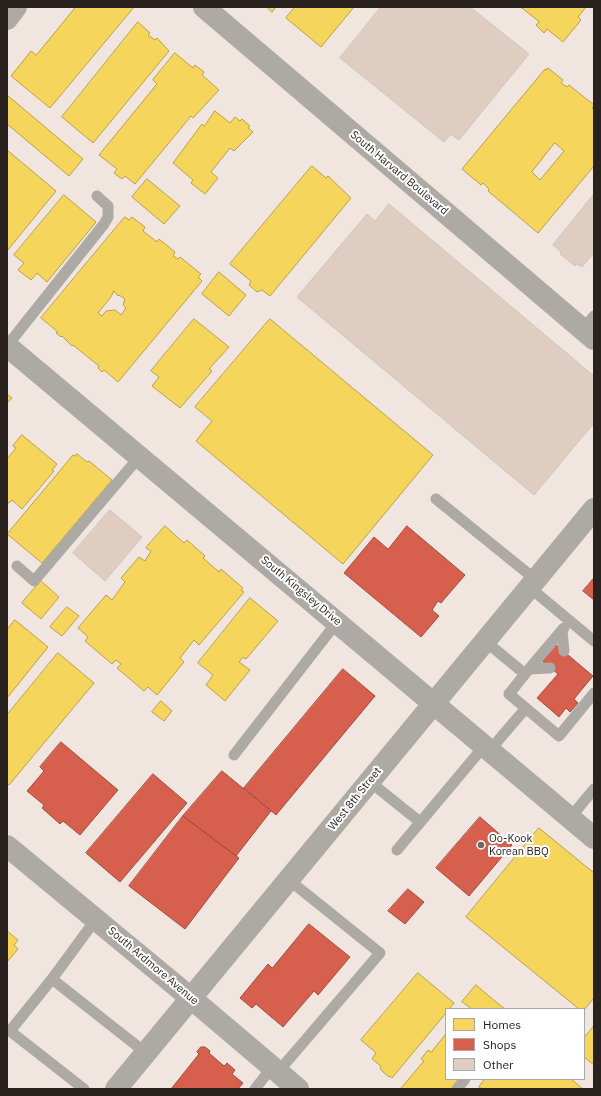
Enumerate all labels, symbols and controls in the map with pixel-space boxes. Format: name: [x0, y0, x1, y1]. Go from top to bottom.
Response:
street label: South Harvard Boulevard: [347, 128, 451, 218]
street label: South Kingsley Drive: [258, 553, 344, 629]
street label: West 8th Street: [326, 765, 384, 833]
place label: Oo-Kook Korean BBQ: [489, 832, 549, 858]
marker: Oo-Kook Korean BBQ: [476, 840, 486, 850]
street label: South Ardmore Avenue: [105, 924, 201, 1008]
legend: [445, 1008, 585, 1080]
text: Homes: [483, 1017, 521, 1032]
text: Shops: [483, 1037, 516, 1052]
text: Other: [483, 1057, 514, 1072]

